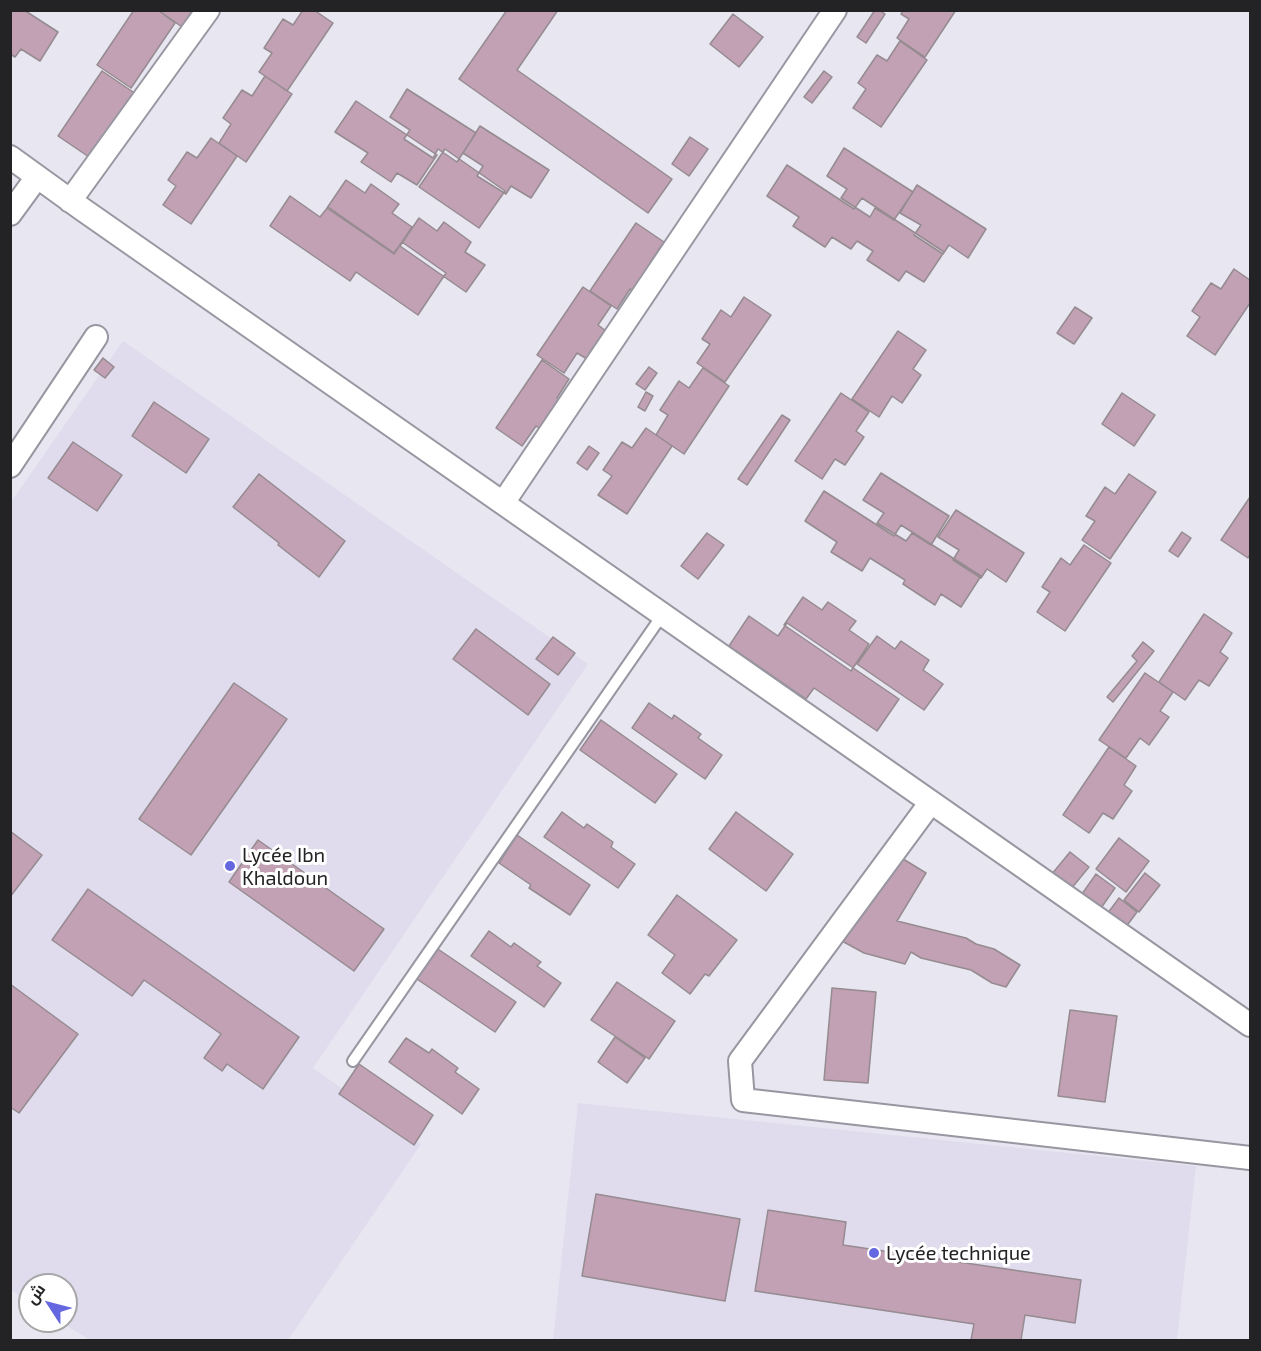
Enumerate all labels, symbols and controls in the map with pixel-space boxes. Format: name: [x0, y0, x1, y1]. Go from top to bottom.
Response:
place label: Lycée Ibn Khaldoun: [242, 843, 328, 890]
marker: Lycée Ibn Khaldoun: [223, 859, 237, 873]
place label: Lycée technique: [886, 1241, 1031, 1265]
marker: Lycée technique: [867, 1246, 881, 1260]
north arrow: [18, 1273, 78, 1333]
text: ش: [21, 1279, 48, 1307]

